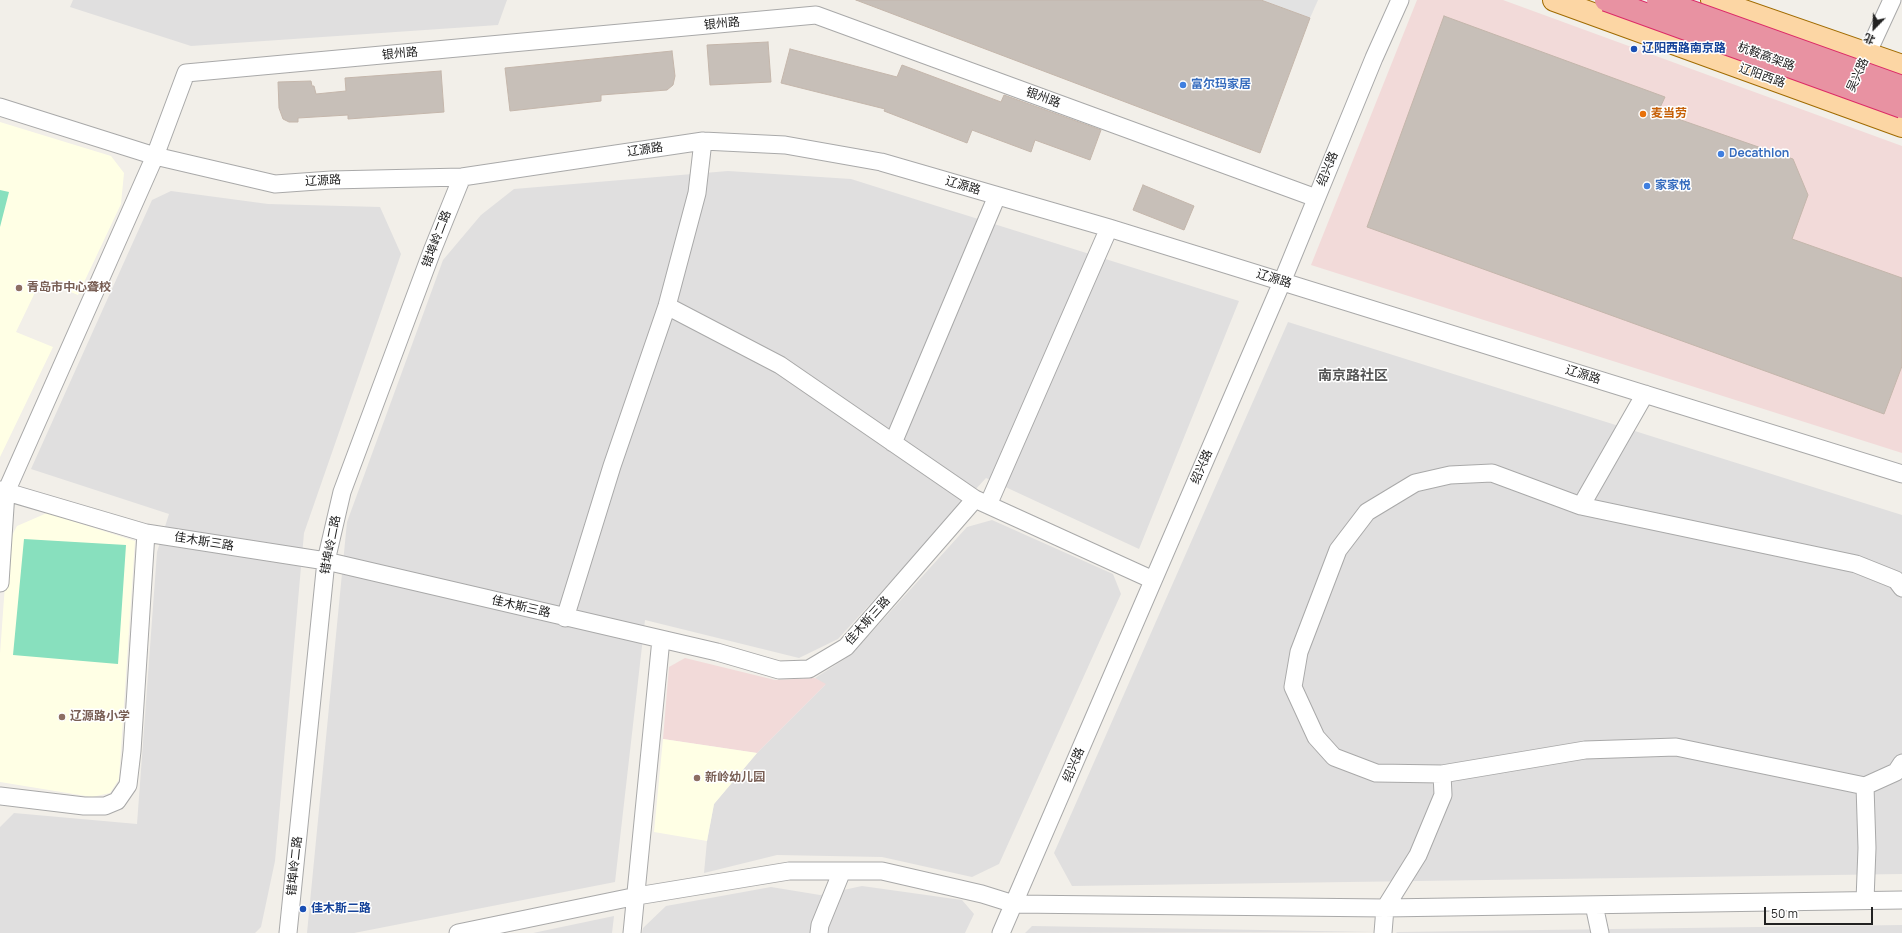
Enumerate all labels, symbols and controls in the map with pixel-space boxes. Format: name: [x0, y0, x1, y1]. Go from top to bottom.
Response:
north arrow: [1854, 8, 1894, 48]
street label: 银州路: [703, 15, 741, 33]
text: 北: [1861, 30, 1877, 49]
street label: 杭鞍高架路: [1735, 40, 1797, 74]
place label: 辽阳西路南京路: [1642, 42, 1726, 56]
marker: 辽阳西路南京路: [1629, 44, 1639, 54]
street label: 银州路: [381, 45, 419, 63]
street label: 吴兴路: [1844, 56, 1872, 94]
street label: 辽阳西路: [1737, 61, 1787, 91]
place label: 富尔玛家居: [1191, 78, 1251, 92]
marker: 富尔玛家居: [1178, 80, 1188, 90]
street label: 银州路: [1024, 85, 1062, 111]
place label: 麦当劳: [1651, 107, 1687, 121]
marker: 麦当劳: [1638, 109, 1648, 119]
street label: 辽源路: [626, 140, 664, 160]
place label: Decathlon: [1729, 147, 1789, 161]
marker: Decathlon: [1716, 149, 1726, 159]
street label: 绍兴路: [1315, 150, 1341, 188]
street label: 辽源路: [305, 173, 341, 189]
street label: 辽源路: [944, 174, 982, 198]
place label: 家家悦: [1655, 179, 1691, 193]
marker: 家家悦: [1642, 181, 1652, 191]
street label: 错埠岭二路: [420, 208, 454, 270]
street label: 辽源路: [1255, 267, 1293, 291]
place label: 青岛市中心聋校: [27, 281, 111, 295]
marker: 青岛市中心聋校: [14, 283, 24, 293]
street label: 辽源路: [1564, 363, 1602, 387]
district label: 南京路社区: [1318, 368, 1388, 384]
street label: 绍兴路: [1188, 448, 1216, 486]
street label: 错埠岭二路: [318, 514, 344, 576]
street label: 佳木斯三路: [173, 530, 235, 554]
street label: 佳木斯三路: [490, 593, 552, 621]
street label: 佳木斯三路: [843, 594, 893, 648]
place label: 辽源路小学: [70, 710, 130, 724]
marker: 辽源路小学: [57, 712, 67, 722]
street label: 绍兴路: [1060, 746, 1088, 784]
place label: 新岭幼儿园: [705, 771, 765, 785]
marker: 新岭幼儿园: [692, 773, 702, 783]
street label: 错埠岭二路: [285, 835, 305, 897]
scale bar: [1766, 899, 1875, 925]
place label: 佳木斯二路: [311, 902, 371, 916]
marker: 佳木斯二路: [298, 904, 308, 914]
text: 50 m: [1771, 905, 1798, 922]

